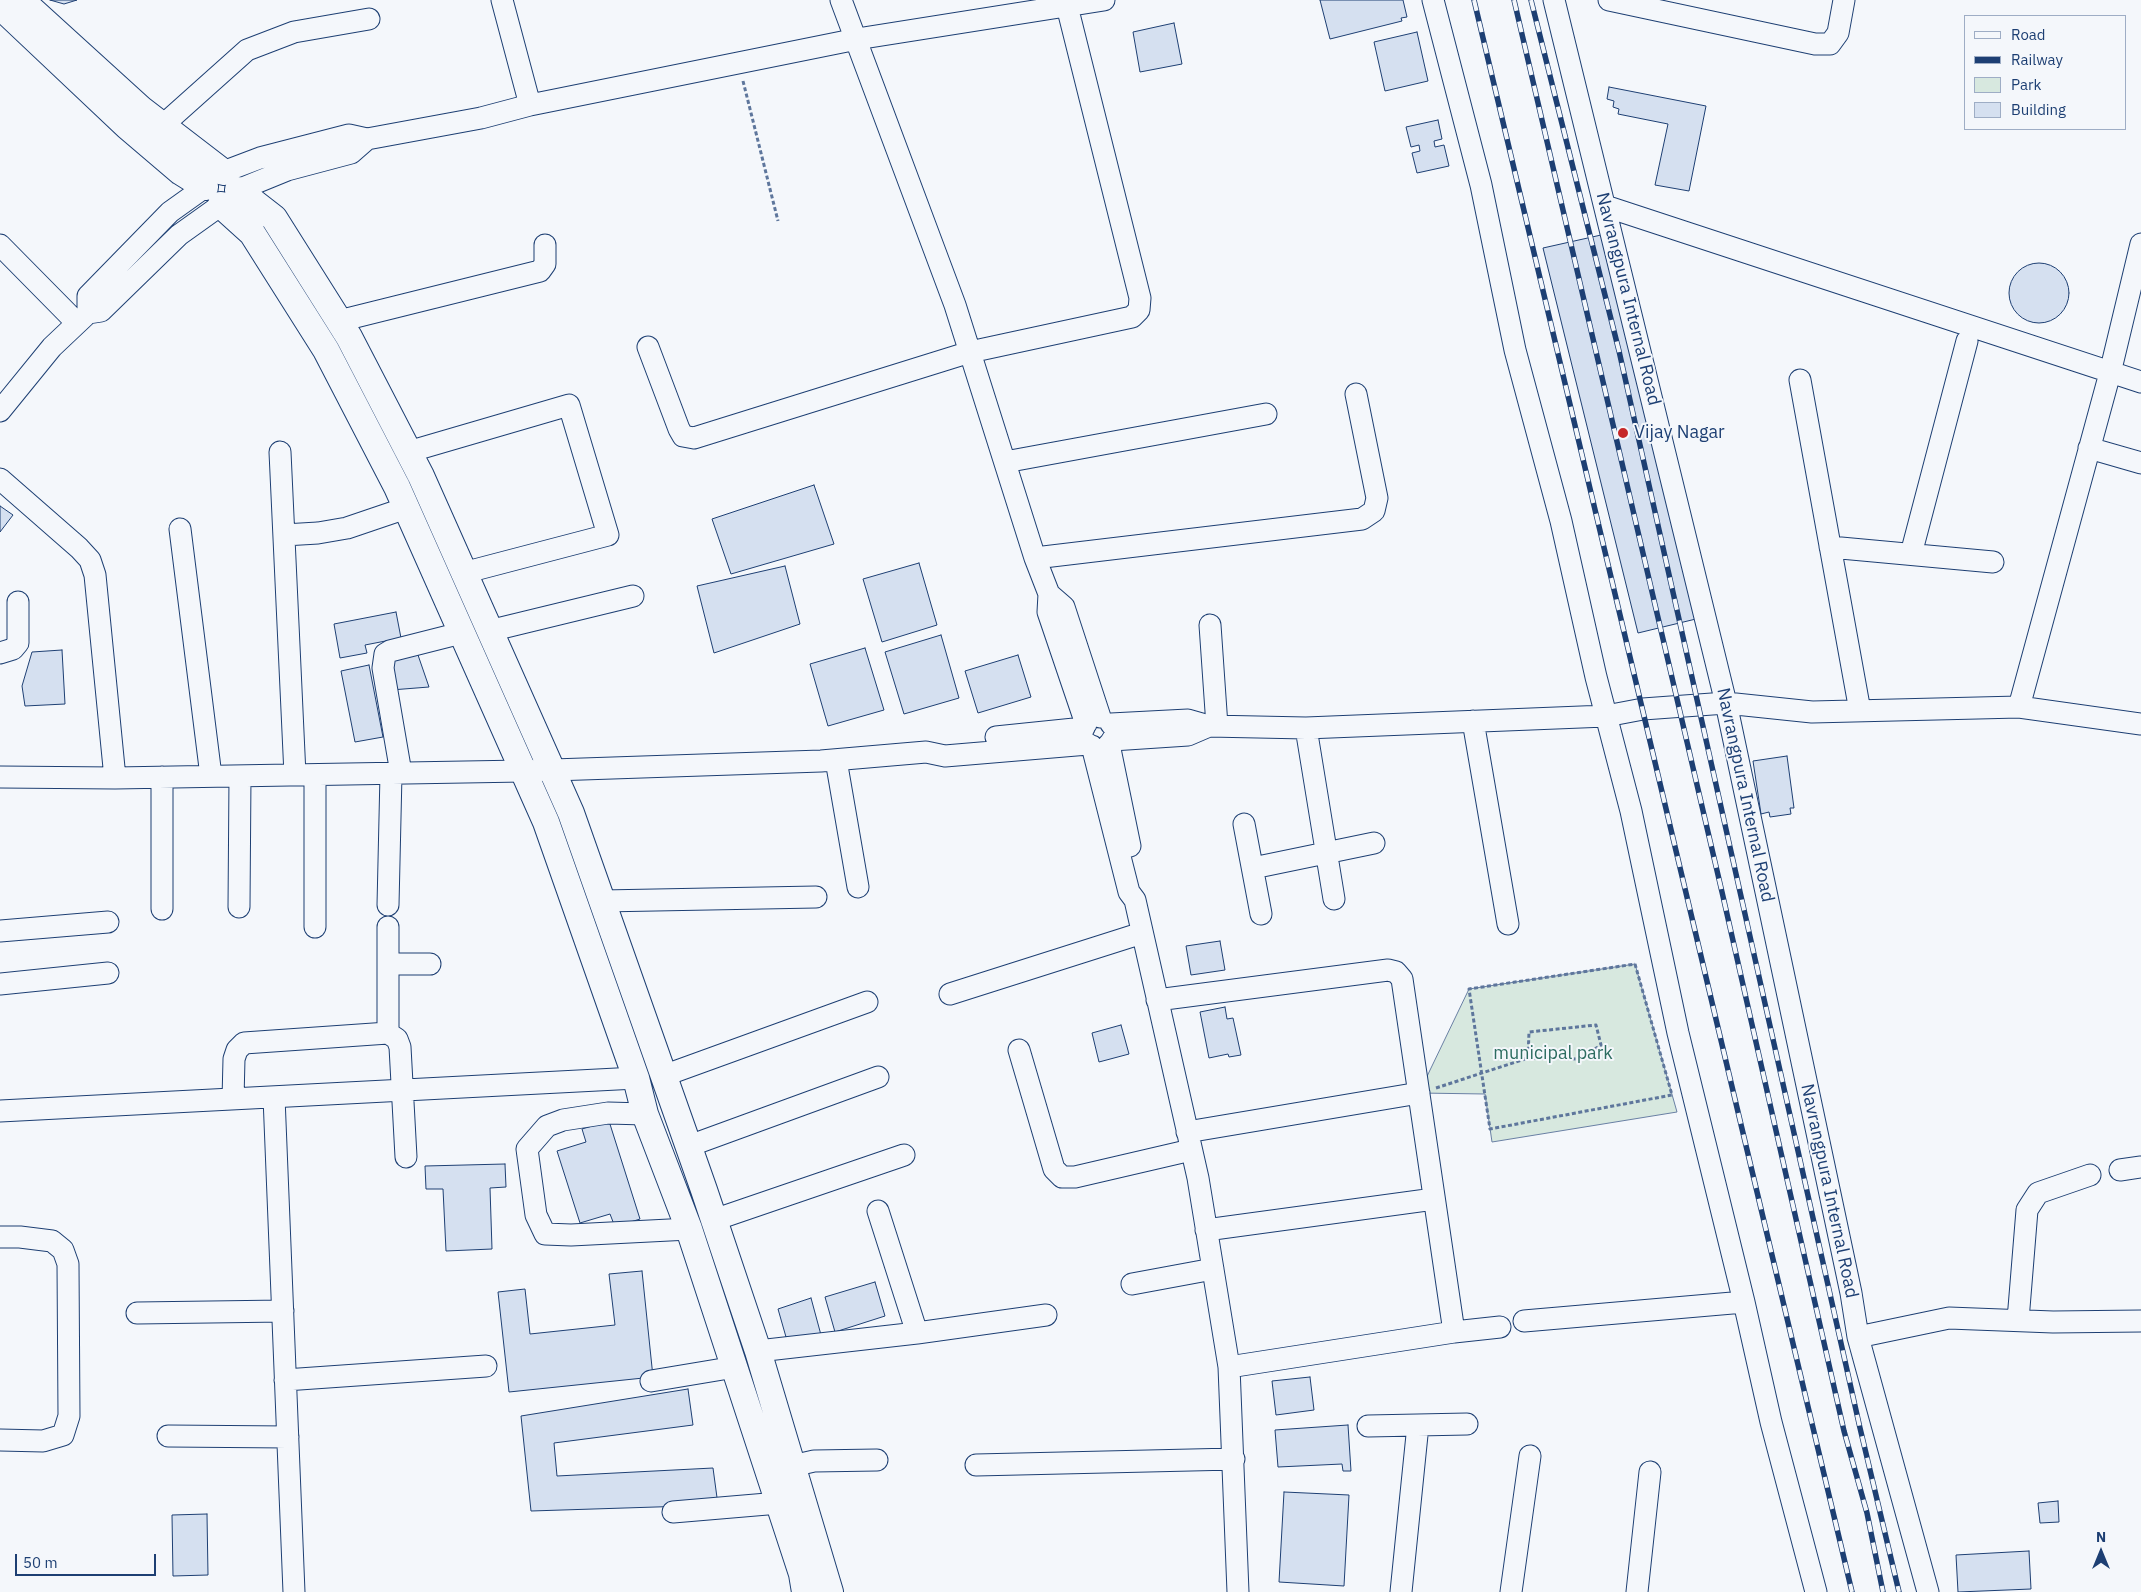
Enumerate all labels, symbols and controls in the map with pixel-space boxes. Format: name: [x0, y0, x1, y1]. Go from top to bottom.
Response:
legend: [1964, 15, 2126, 130]
text: Road: [2011, 25, 2046, 44]
text: Railway: [2011, 50, 2063, 69]
text: Park: [2011, 75, 2041, 94]
text: Building: [2011, 100, 2066, 119]
street label: Navrangpura Internal Road: [1591, 190, 1665, 408]
place label: Vijay Nagar: [1634, 422, 1725, 444]
marker: Vijay Nagar: [1616, 426, 1630, 440]
street label: Navrangpura Internal Road: [1712, 686, 1778, 904]
park label: municipal park: [1493, 1043, 1613, 1065]
street label: Navrangpura Internal Road: [1796, 1082, 1862, 1300]
north arrow: [2076, 1527, 2126, 1577]
text: N: [2096, 1528, 2106, 1546]
scale bar: [18, 1544, 159, 1576]
text: 50 m: [23, 1553, 58, 1572]

